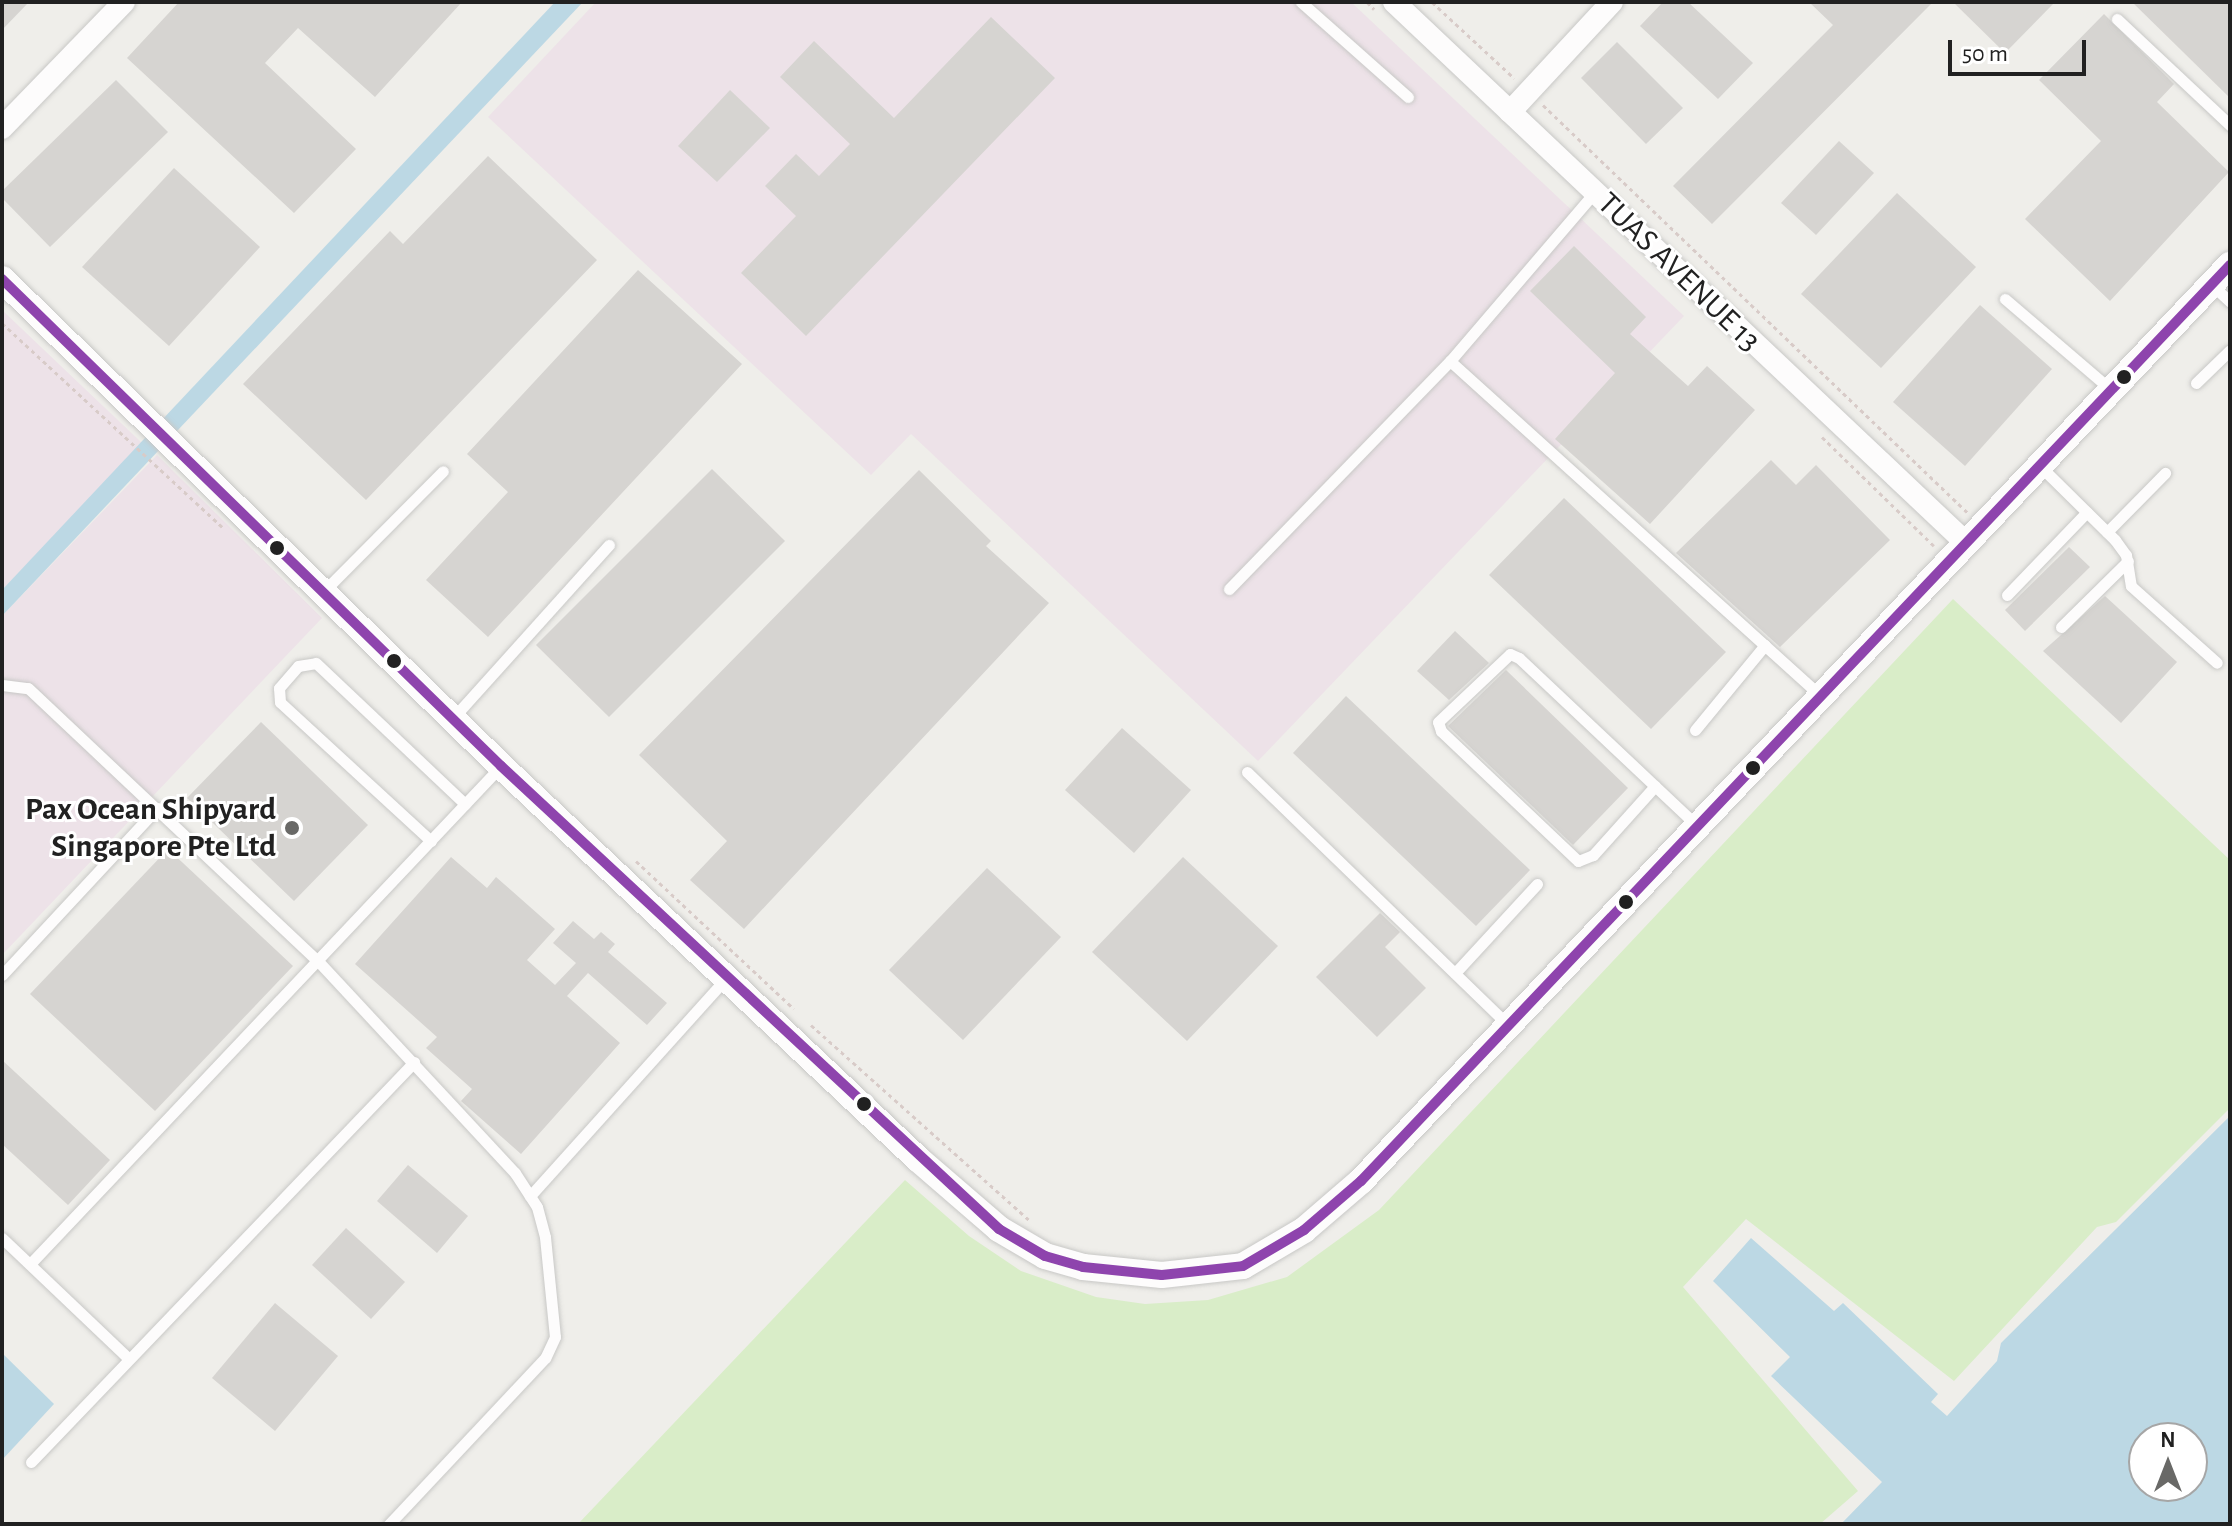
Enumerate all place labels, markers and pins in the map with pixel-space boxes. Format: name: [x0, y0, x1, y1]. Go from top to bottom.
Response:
unlabelled marker: [2116, 369, 2132, 385]
unlabelled marker: [269, 540, 285, 556]
unlabelled marker: [386, 653, 402, 669]
unlabelled marker: [1745, 760, 1761, 776]
place label: Pax Ocean Shipyard Singapore Pte Ltd: [25, 791, 276, 866]
marker: Pax Ocean Shipyard Singapore Pte Ltd: [283, 819, 301, 837]
unlabelled marker: [1618, 894, 1634, 910]
unlabelled marker: [856, 1096, 872, 1112]

